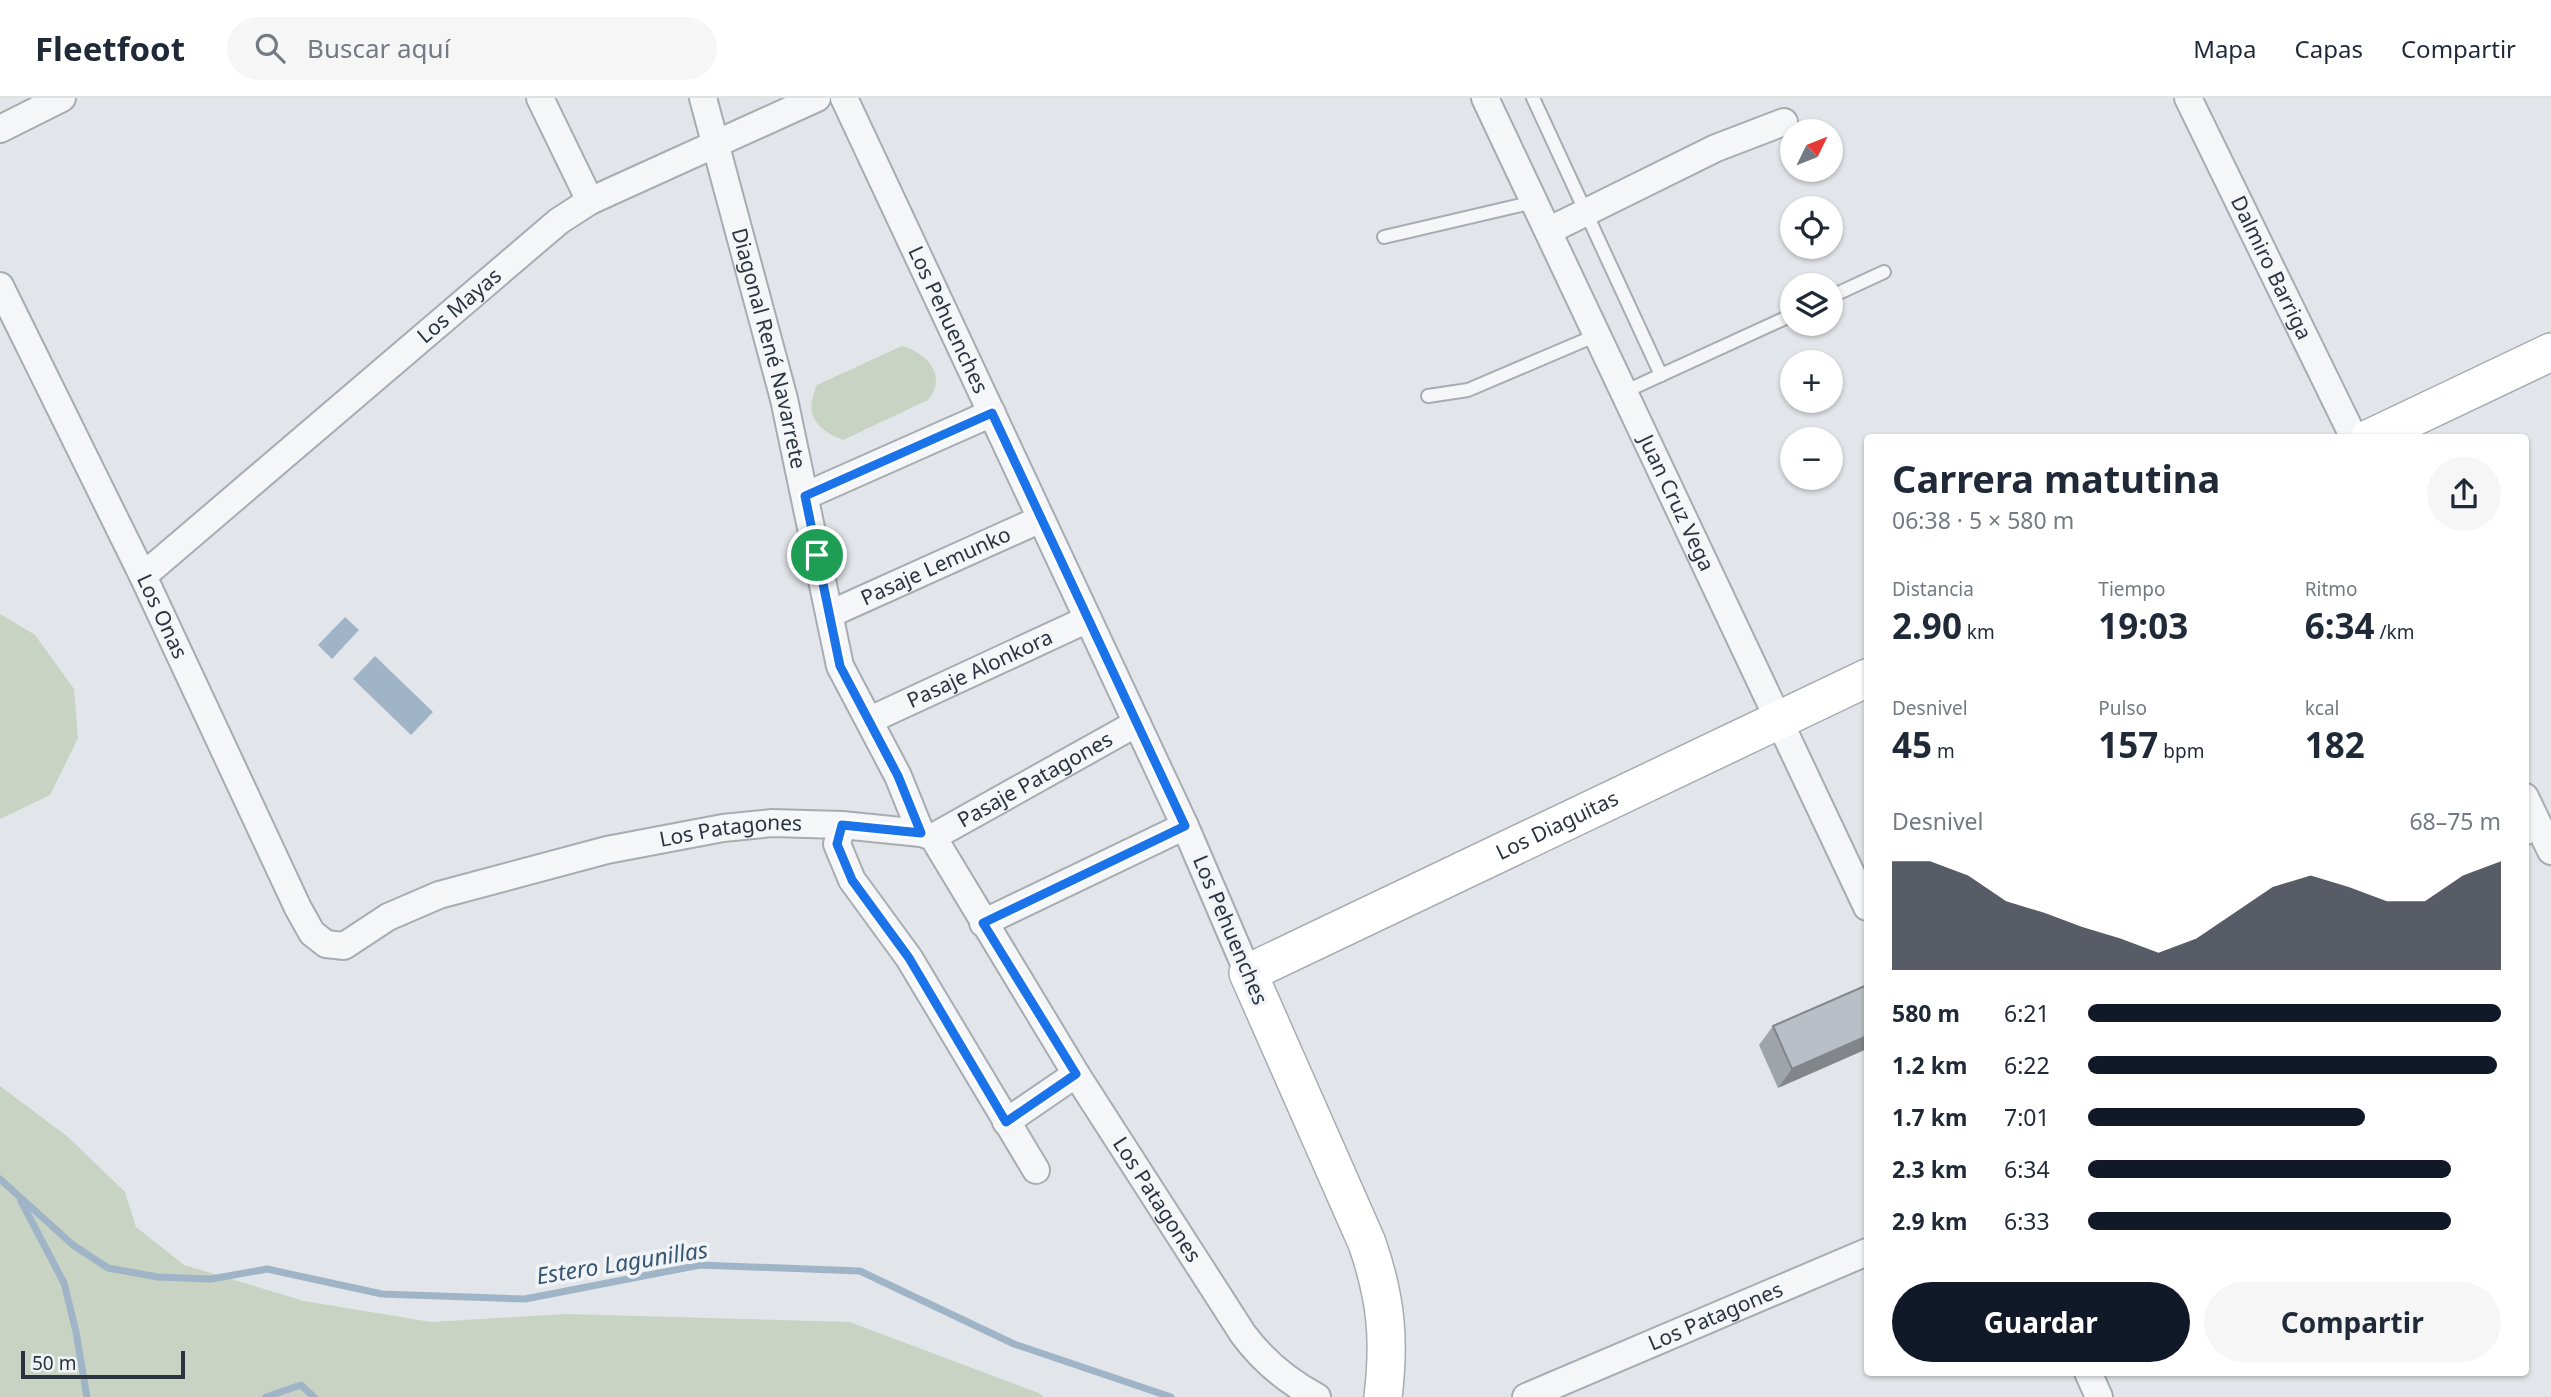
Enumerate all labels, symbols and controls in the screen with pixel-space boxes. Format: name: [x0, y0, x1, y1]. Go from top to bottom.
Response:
search box: [227, 17, 717, 80]
text: Fleetfoot: [35, 26, 185, 71]
icon: search: [251, 29, 289, 67]
text: Buscar aquí: [307, 30, 450, 66]
text: Mapa: [2193, 32, 2257, 65]
text: Capas: [2295, 32, 2363, 65]
text: Compartir: [2401, 32, 2516, 65]
north arrow: [1780, 119, 1843, 182]
map controls: [1780, 119, 1843, 490]
street label: Dalmiro Barriga: [2225, 191, 2319, 344]
button: locate: [1780, 196, 1843, 259]
street label: Diagonal René Navarrete: [726, 225, 813, 471]
street label: Los Pehuenches: [902, 241, 995, 398]
street label: Los Mayas: [411, 261, 507, 349]
button: layers: [1780, 273, 1843, 336]
button: +: [1780, 350, 1843, 413]
button: −: [1780, 427, 1843, 490]
street label: Juan Cruz Vega: [1632, 428, 1721, 576]
text: Carrera matutina: [1892, 452, 2220, 504]
button: share: [2427, 457, 2501, 531]
text: 06:38 · 5 × 580 m: [1892, 504, 2074, 536]
street label: Pasaje Lemunko: [856, 520, 1015, 611]
pin: [787, 525, 847, 585]
icon: arrive: [798, 536, 836, 574]
street label: Los Onas: [131, 569, 195, 663]
text: Distancia: [1892, 576, 1974, 602]
text: Tiempo: [2098, 576, 2165, 602]
text: Ritmo: [2305, 576, 2358, 602]
text: 2.90: [1892, 602, 1962, 649]
text: 19:03: [2098, 602, 2188, 649]
text: 6:34: [2305, 602, 2375, 649]
text: km: [1962, 619, 1995, 645]
text: /km: [2375, 619, 2414, 645]
street label: Pasaje Alonkora: [902, 622, 1057, 714]
text: Desnivel: [1892, 695, 1968, 721]
text: Pulso: [2098, 695, 2147, 721]
text: kcal: [2305, 695, 2339, 721]
text: 45: [1892, 721, 1932, 768]
text: 157: [2098, 721, 2158, 768]
text: 182: [2305, 721, 2365, 768]
street label: Pasaje Patagones: [952, 725, 1117, 834]
text: m: [1932, 738, 1955, 764]
text: bpm: [2158, 738, 2204, 764]
street label: Los Diaguitas: [1491, 784, 1623, 866]
text: Desnivel: [1892, 805, 1984, 837]
text: 68–75 m: [2409, 805, 2501, 837]
street label: Los Patagones: [657, 808, 802, 853]
street label: Los Pehuenches: [1187, 851, 1275, 1008]
text: 580 m: [1892, 997, 1960, 1029]
text: 6:21: [2004, 997, 2050, 1029]
text: 1.2 km: [1892, 1049, 1967, 1081]
text: 6:22: [2004, 1049, 2050, 1081]
text: 1.7 km: [1892, 1101, 1967, 1133]
text: 7:01: [2004, 1101, 2050, 1133]
street label: Los Patagones: [1107, 1131, 1208, 1267]
text: 2.3 km: [1892, 1153, 1967, 1185]
text: 6:34: [2004, 1153, 2050, 1185]
text: 2.9 km: [1892, 1205, 1967, 1237]
text: 6:33: [2004, 1205, 2050, 1237]
water label: Estero Lagunillas: [534, 1233, 710, 1291]
street label: Los Patagones: [1644, 1274, 1787, 1356]
button: Guardar: [1892, 1282, 2190, 1362]
button: Compartir: [2204, 1282, 2501, 1362]
scale bar: [21, 1348, 186, 1380]
text: 50 m: [32, 1350, 76, 1376]

